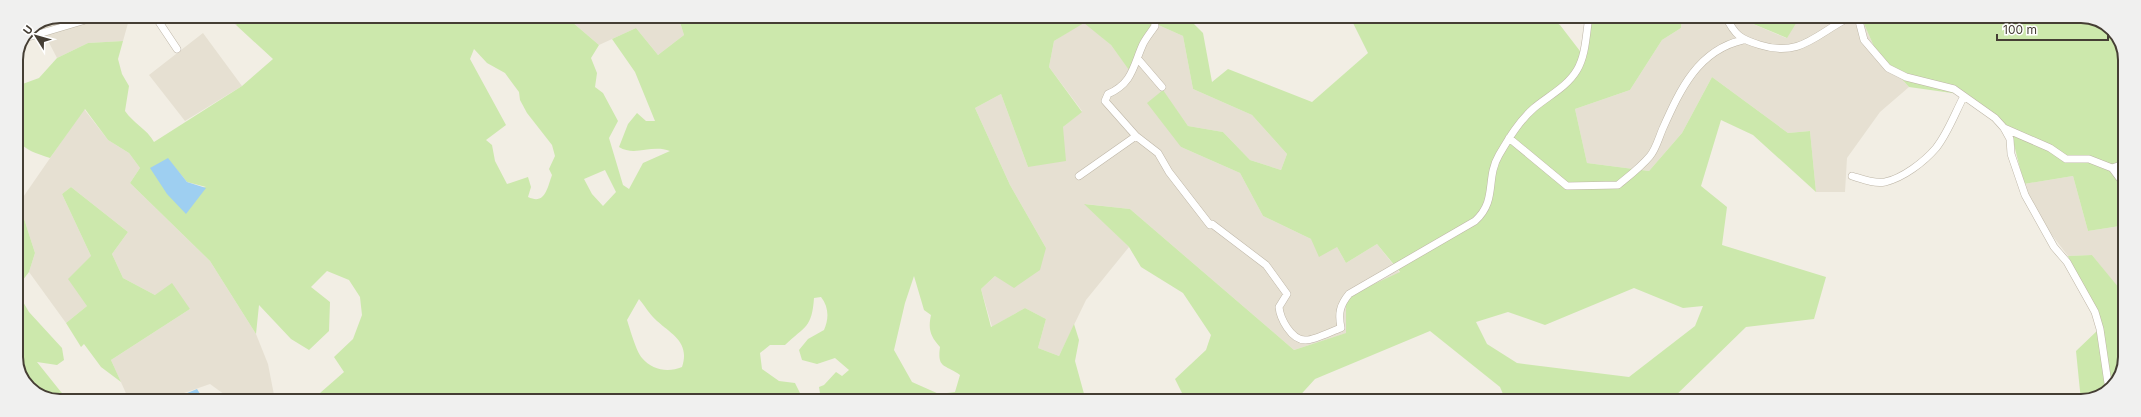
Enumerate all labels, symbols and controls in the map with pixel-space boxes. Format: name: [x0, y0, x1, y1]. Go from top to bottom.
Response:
north arrow: [16, 16, 56, 56]
scale bar: [1997, 16, 2108, 42]
text: 100 m: [2003, 22, 2037, 37]
text: U: [20, 23, 36, 37]

